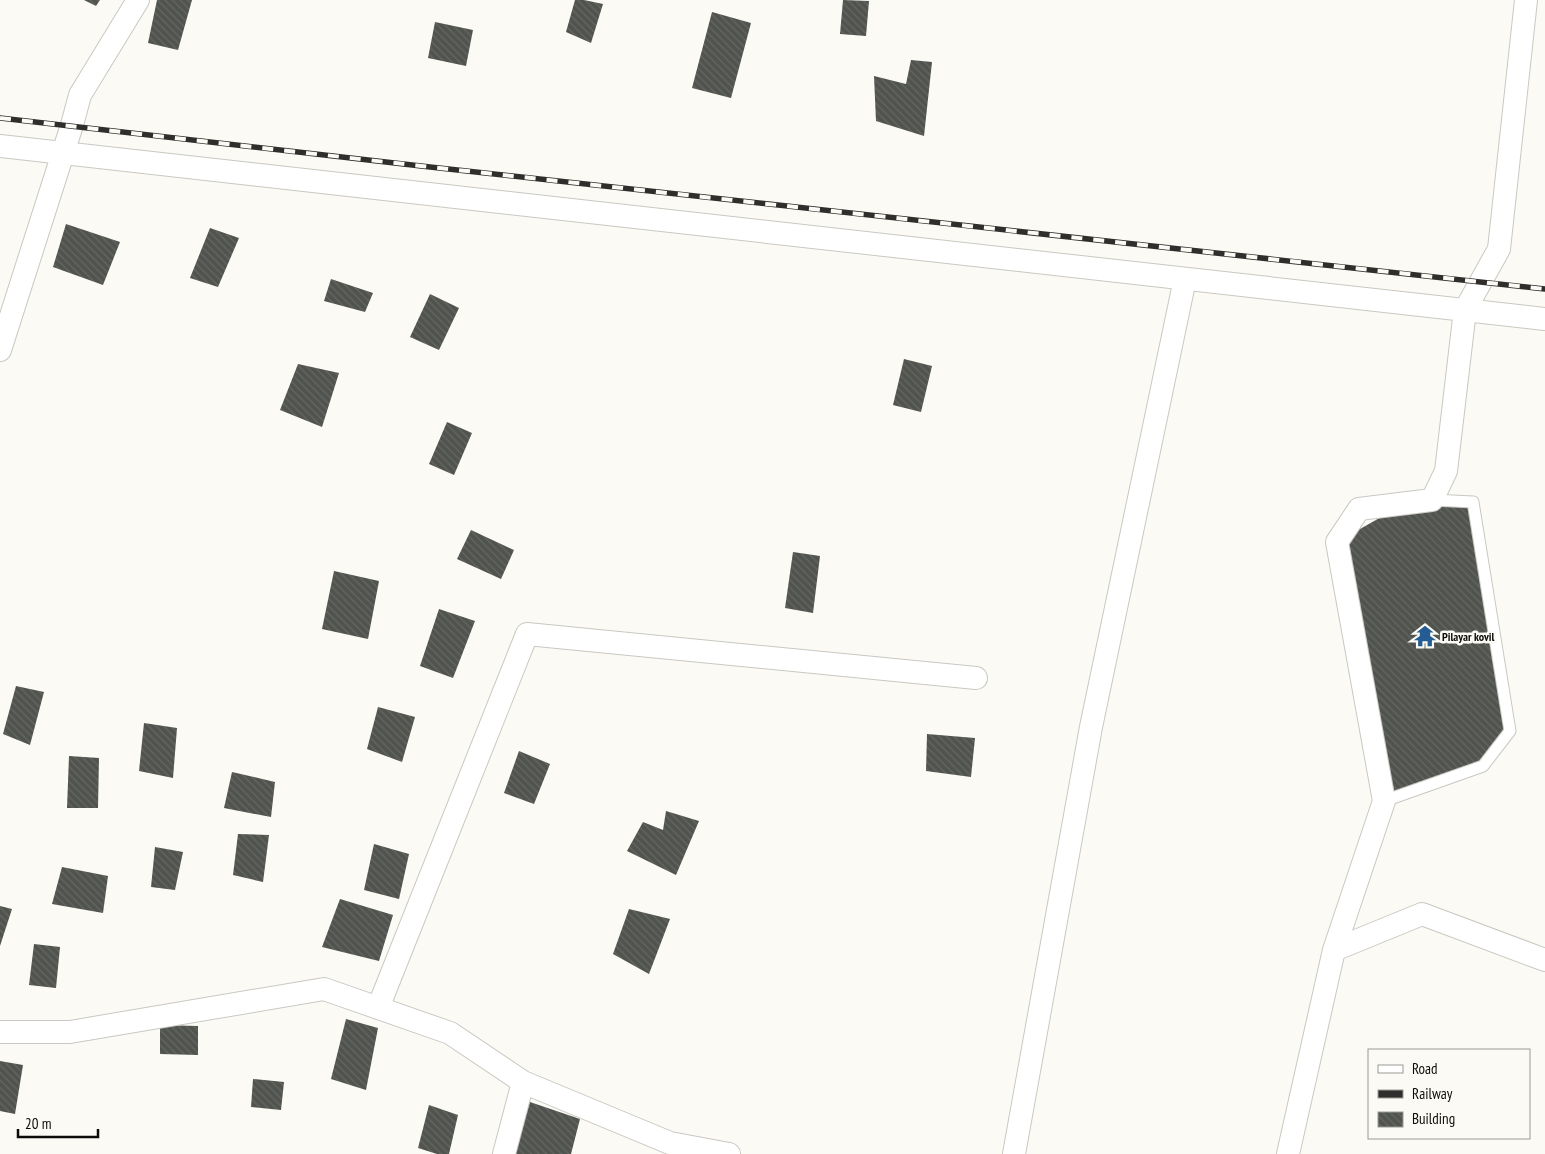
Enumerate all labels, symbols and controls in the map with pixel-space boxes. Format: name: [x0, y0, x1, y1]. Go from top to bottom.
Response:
temple icon: Pilayar kovil: [1412, 623, 1438, 649]
place label: Pilayar kovil: [1442, 629, 1495, 644]
legend: [1368, 1049, 1530, 1139]
text: Road: [1412, 1059, 1438, 1078]
text: Railway: [1412, 1084, 1453, 1103]
scale bar: [18, 1106, 98, 1138]
text: Building: [1412, 1109, 1455, 1128]
text: 20 m: [25, 1114, 51, 1133]

